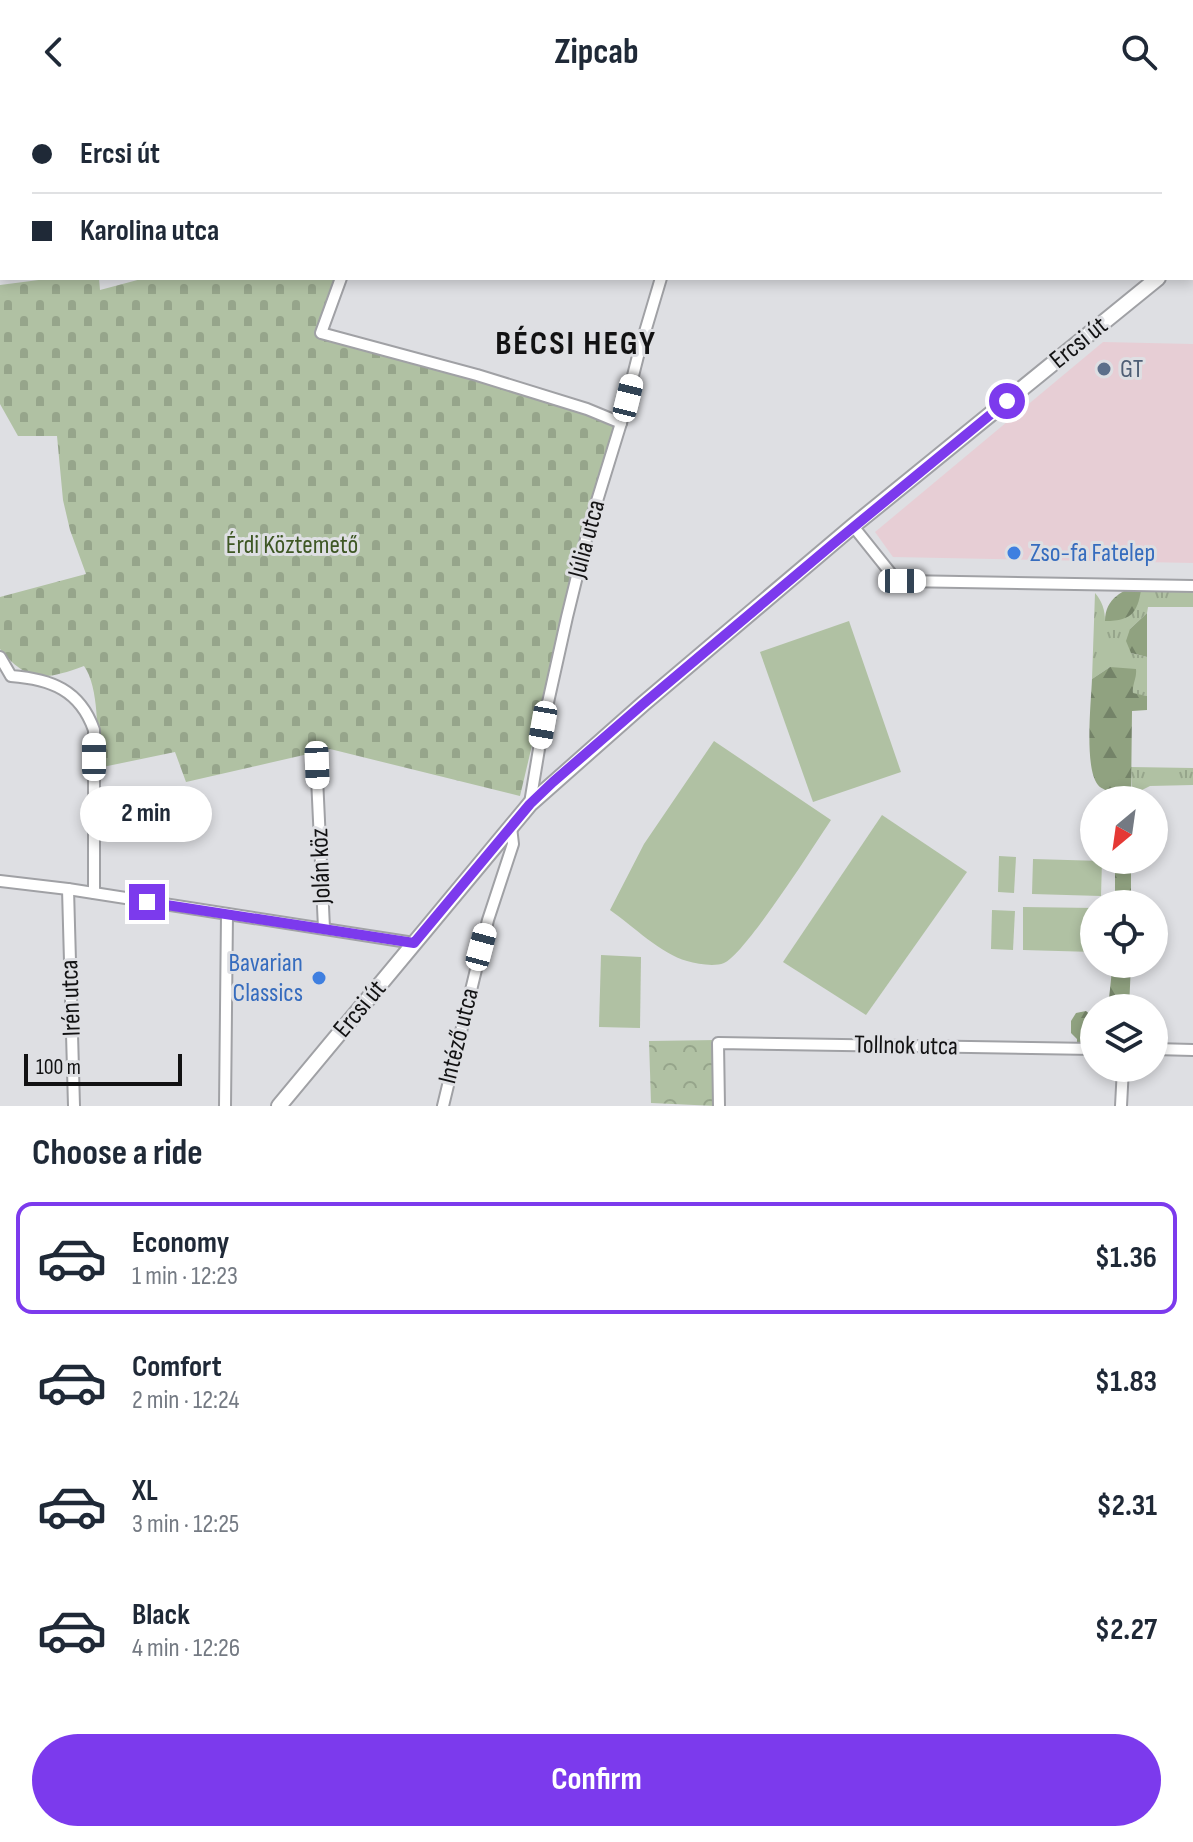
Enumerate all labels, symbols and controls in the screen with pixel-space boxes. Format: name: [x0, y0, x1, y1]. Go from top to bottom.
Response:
icon: back: [32, 30, 76, 74]
icon: search: [1117, 30, 1161, 74]
text: Zipcab: [554, 31, 639, 74]
text: Ercsi út: [80, 136, 160, 172]
text: Karolina utca: [80, 213, 219, 249]
street label: Ercsi út: [1044, 310, 1114, 376]
district label: BÉCSI HEGY: [495, 323, 657, 364]
place label: GT: [1120, 354, 1143, 385]
marker: GT: [1095, 360, 1113, 378]
car: [611, 372, 645, 424]
route start: [989, 383, 1025, 419]
street label: Júlia utca: [562, 497, 612, 582]
park label: Érdi Köztemető: [226, 530, 358, 561]
place label: Zso-fa Fatelep: [1030, 538, 1155, 569]
marker: Zso-fa Fatelep: [1005, 544, 1023, 562]
car: [878, 569, 926, 593]
car: [527, 699, 559, 751]
car: [82, 733, 106, 781]
car: [304, 741, 330, 789]
callout: 2 min: [81, 786, 213, 842]
north arrow: [1080, 786, 1168, 874]
map controls: [1080, 786, 1168, 1082]
text: 2 min: [121, 798, 171, 829]
street label: Jolán köz: [304, 828, 338, 905]
route end: [129, 884, 165, 920]
button: locate: [1080, 890, 1168, 978]
car: [463, 921, 499, 973]
place label: Bavarian Classics: [228, 948, 303, 1009]
street label: Irén utca: [54, 959, 88, 1037]
marker: Bavarian Classics: [310, 969, 328, 987]
street label: Ercsi út: [327, 974, 393, 1044]
street label: Intéző utca: [432, 985, 486, 1087]
button: layers: [1080, 994, 1168, 1082]
street label: Tollnok utca: [854, 1030, 958, 1062]
scale bar: [24, 1050, 182, 1086]
text: 100 m: [36, 1054, 81, 1081]
text: Choose a ride: [32, 1132, 203, 1175]
icon: car: [36, 1222, 108, 1294]
text: Economy: [132, 1225, 229, 1261]
text: $1.36: [1095, 1240, 1157, 1276]
text: 1 min · 12:23: [132, 1261, 238, 1292]
icon: car: [36, 1346, 108, 1418]
text: Comfort: [132, 1349, 222, 1385]
text: $1.83: [1095, 1364, 1157, 1400]
text: 2 min · 12:24: [132, 1385, 239, 1416]
icon: car: [36, 1470, 108, 1542]
text: XL: [132, 1473, 158, 1509]
text: $2.31: [1096, 1488, 1157, 1524]
text: 3 min · 12:25: [132, 1509, 239, 1540]
icon: car: [36, 1594, 108, 1666]
text: Black: [132, 1597, 190, 1633]
text: $2.27: [1095, 1612, 1157, 1648]
text: 4 min · 12:26: [132, 1633, 240, 1664]
button: Confirm: [32, 1734, 1161, 1826]

